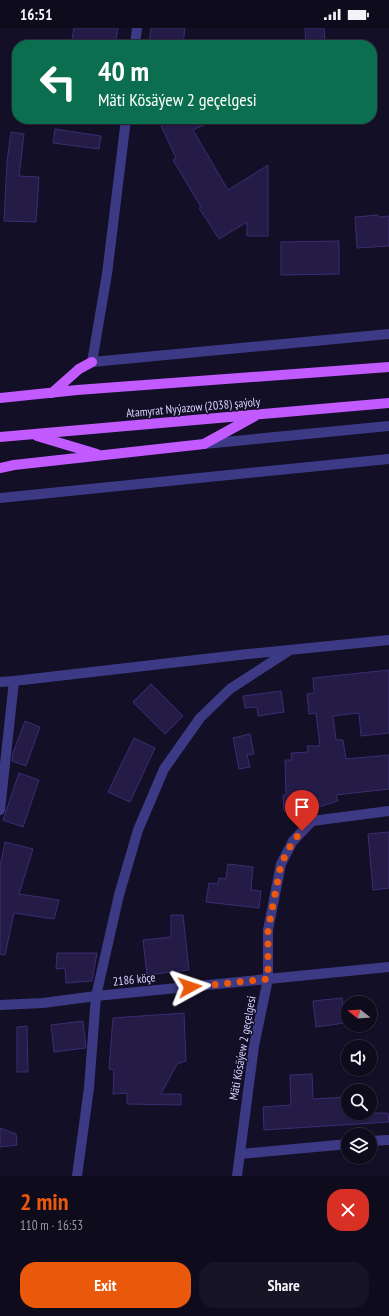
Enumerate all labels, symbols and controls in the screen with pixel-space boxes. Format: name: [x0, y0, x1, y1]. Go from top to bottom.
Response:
text: 16:51: [20, 5, 52, 24]
text: 40 m: [98, 52, 149, 89]
icon: left: [32, 56, 84, 108]
text: Mäti Kösäýew 2 geçelgesi: [98, 88, 257, 111]
street label: Atamyrat Nyýazow (2038) şaýoly: [125, 394, 261, 420]
pin: [285, 790, 319, 831]
icon: arrive: [291, 796, 313, 818]
position arrow: [169, 966, 211, 1008]
street label: 2186 köçe: [112, 969, 156, 989]
street label: Mäti Kösäýew 2 geçelgesi: [225, 995, 259, 1101]
north arrow: [341, 996, 377, 1032]
map controls: [341, 996, 377, 1164]
button: sound: [341, 1040, 377, 1076]
button: search: [341, 1084, 377, 1120]
button: layers: [341, 1128, 377, 1164]
text: 2 min: [20, 1186, 68, 1217]
button: close: [327, 1189, 369, 1231]
text: 110 m · 16:53: [20, 1217, 83, 1234]
button: Exit: [20, 1262, 191, 1308]
button: Share: [199, 1262, 369, 1308]

